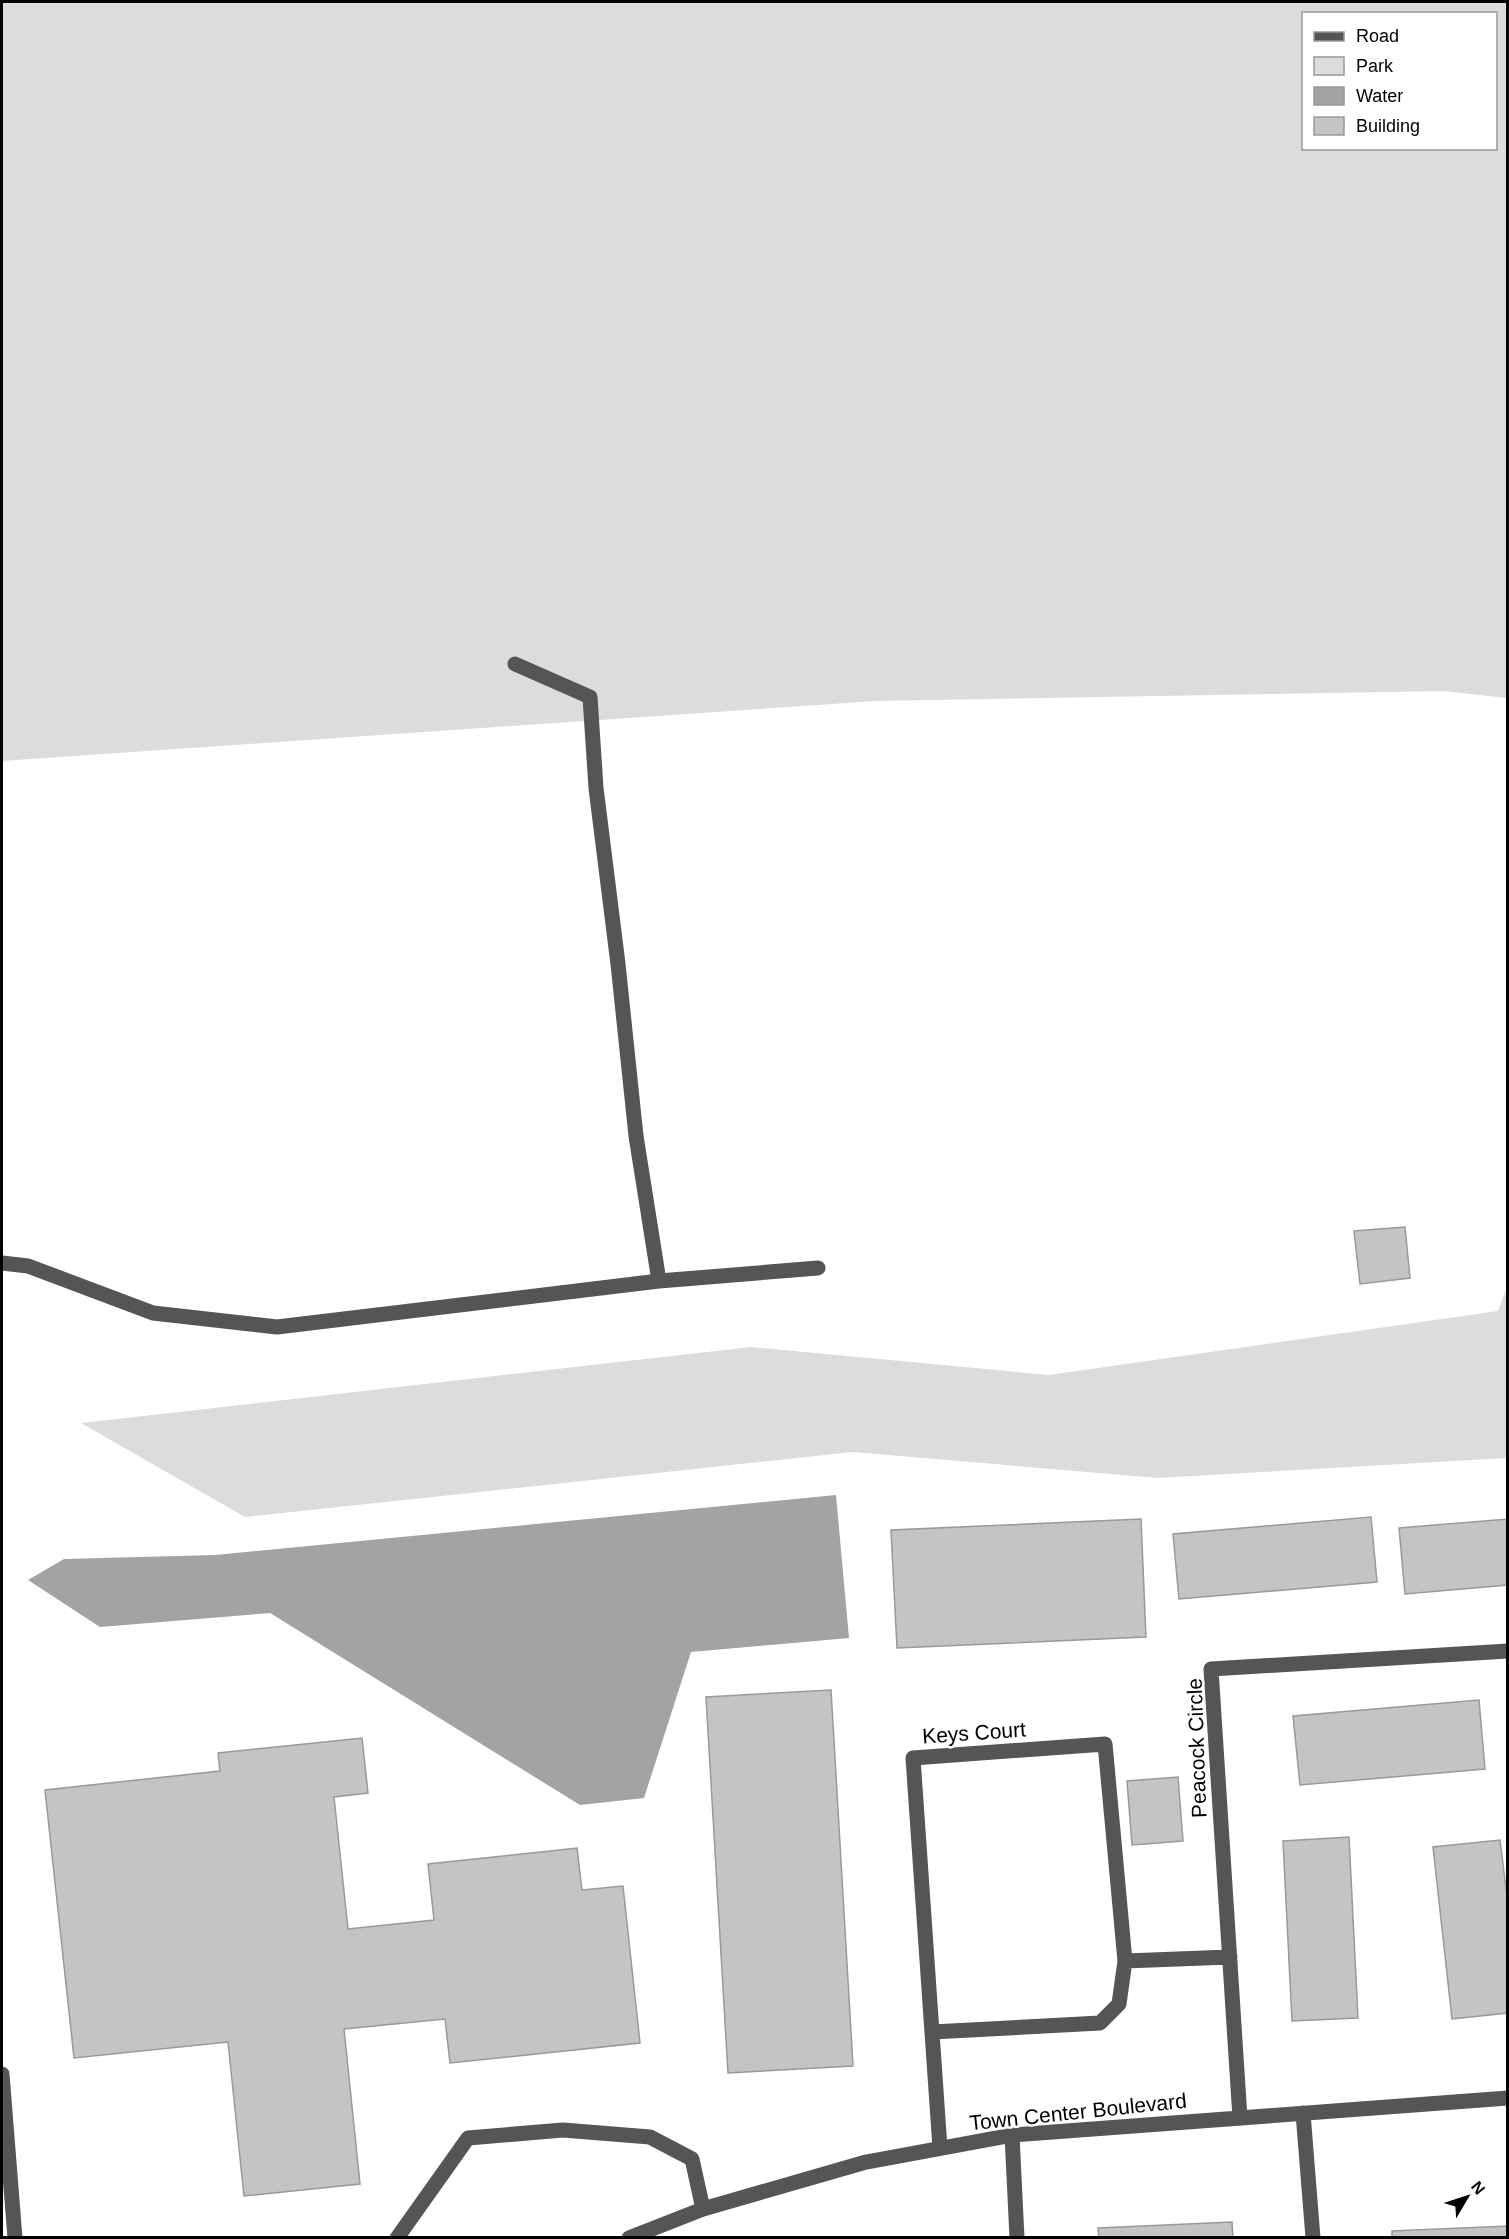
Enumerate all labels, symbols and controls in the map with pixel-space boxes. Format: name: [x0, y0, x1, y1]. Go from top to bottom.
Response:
legend: [1302, 12, 1497, 150]
text: Road: [1356, 26, 1399, 46]
text: Park: [1356, 56, 1394, 76]
text: Water: [1356, 86, 1403, 106]
text: Building: [1356, 116, 1420, 136]
street label: Peacock Circle: [1183, 1678, 1210, 1818]
street label: Keys Court: [921, 1717, 1027, 1748]
street label: Town Center Boulevard: [968, 2089, 1188, 2134]
north arrow: [1437, 2167, 1497, 2227]
text: N: [1468, 2178, 1489, 2198]

